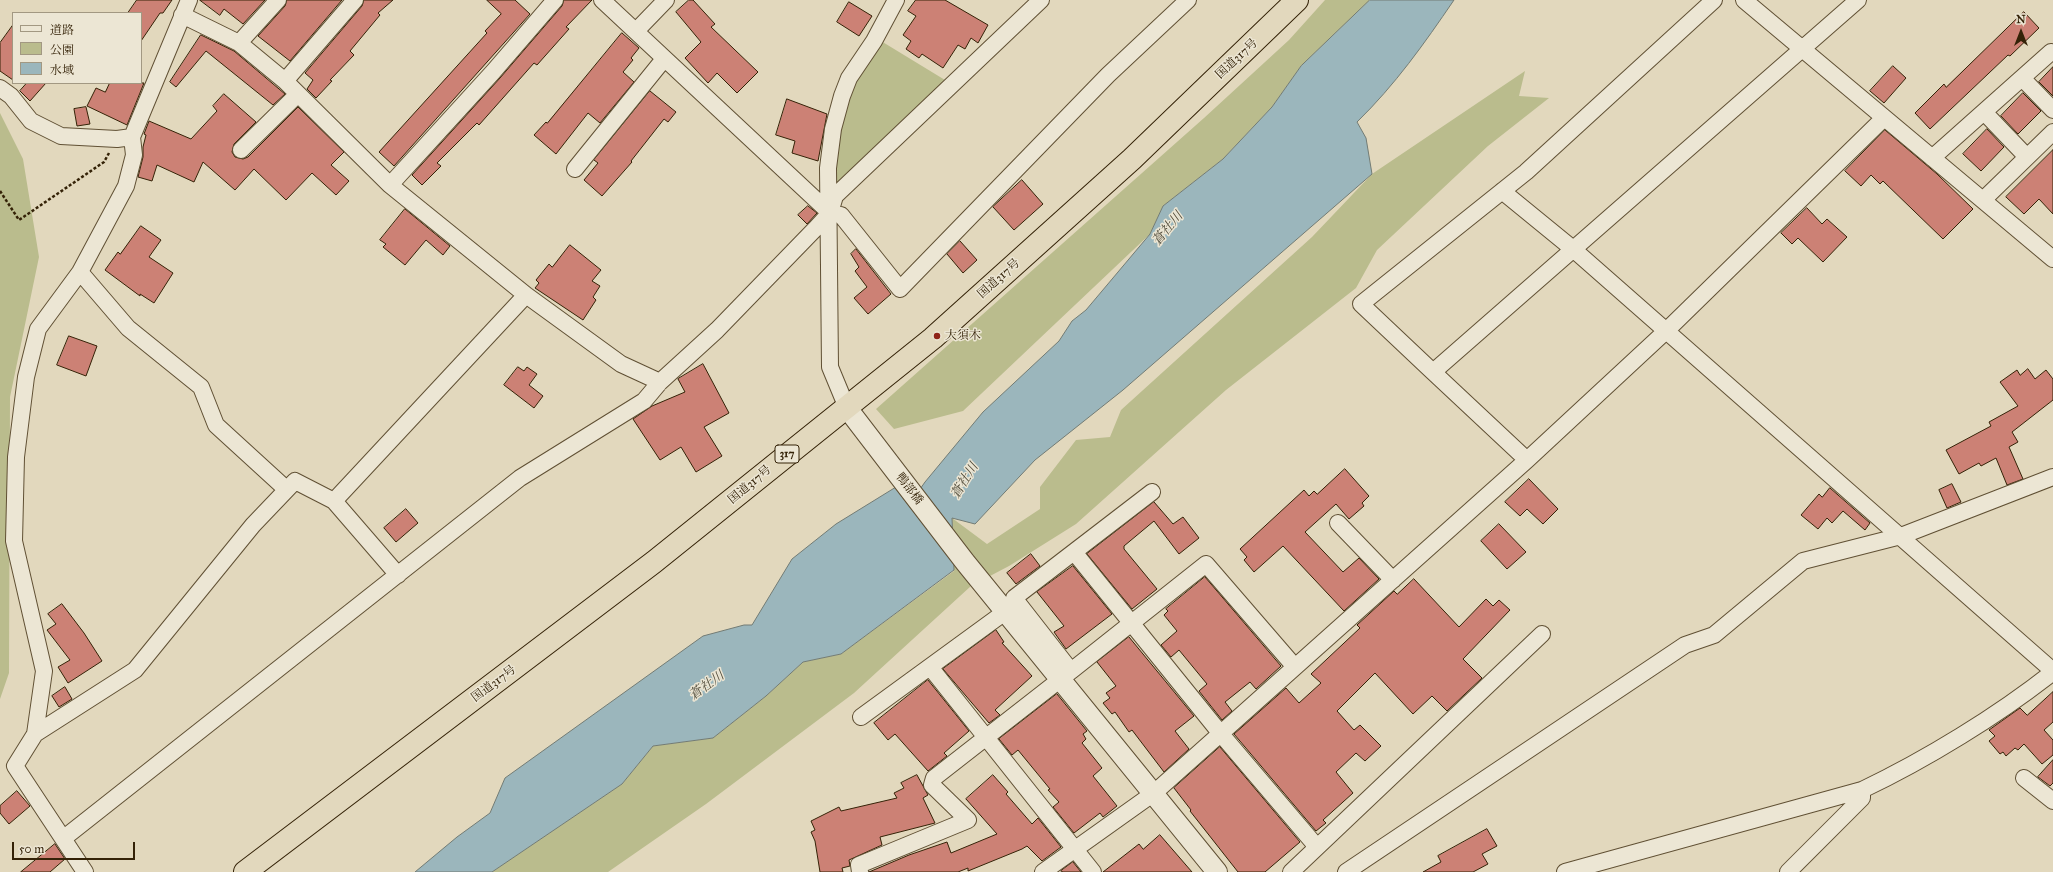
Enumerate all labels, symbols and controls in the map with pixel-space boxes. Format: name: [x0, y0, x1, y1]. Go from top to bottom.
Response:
legend: [12, 12, 142, 84]
north arrow: [2001, 12, 2041, 52]
text: N: [2016, 13, 2026, 26]
text: 道路: [50, 23, 74, 37]
street label: 国道317号: [1213, 36, 1261, 82]
text: 公園: [50, 43, 74, 57]
text: 水域: [50, 63, 74, 77]
water label: 蒼社川: [1149, 209, 1187, 249]
street label: 国道317号: [975, 256, 1023, 302]
place label: 大須木: [945, 329, 981, 343]
marker: 大須木: [932, 331, 942, 341]
road number: 317: [775, 445, 799, 463]
water label: 蒼社川: [948, 460, 982, 502]
street label: 国道317号: [725, 463, 775, 507]
street label: 鴨部橋: [892, 470, 926, 508]
street label: 国道317号: [469, 663, 519, 705]
water label: 蒼社川: [687, 668, 727, 704]
scale bar: [14, 834, 137, 860]
text: 50 m: [19, 842, 44, 856]

